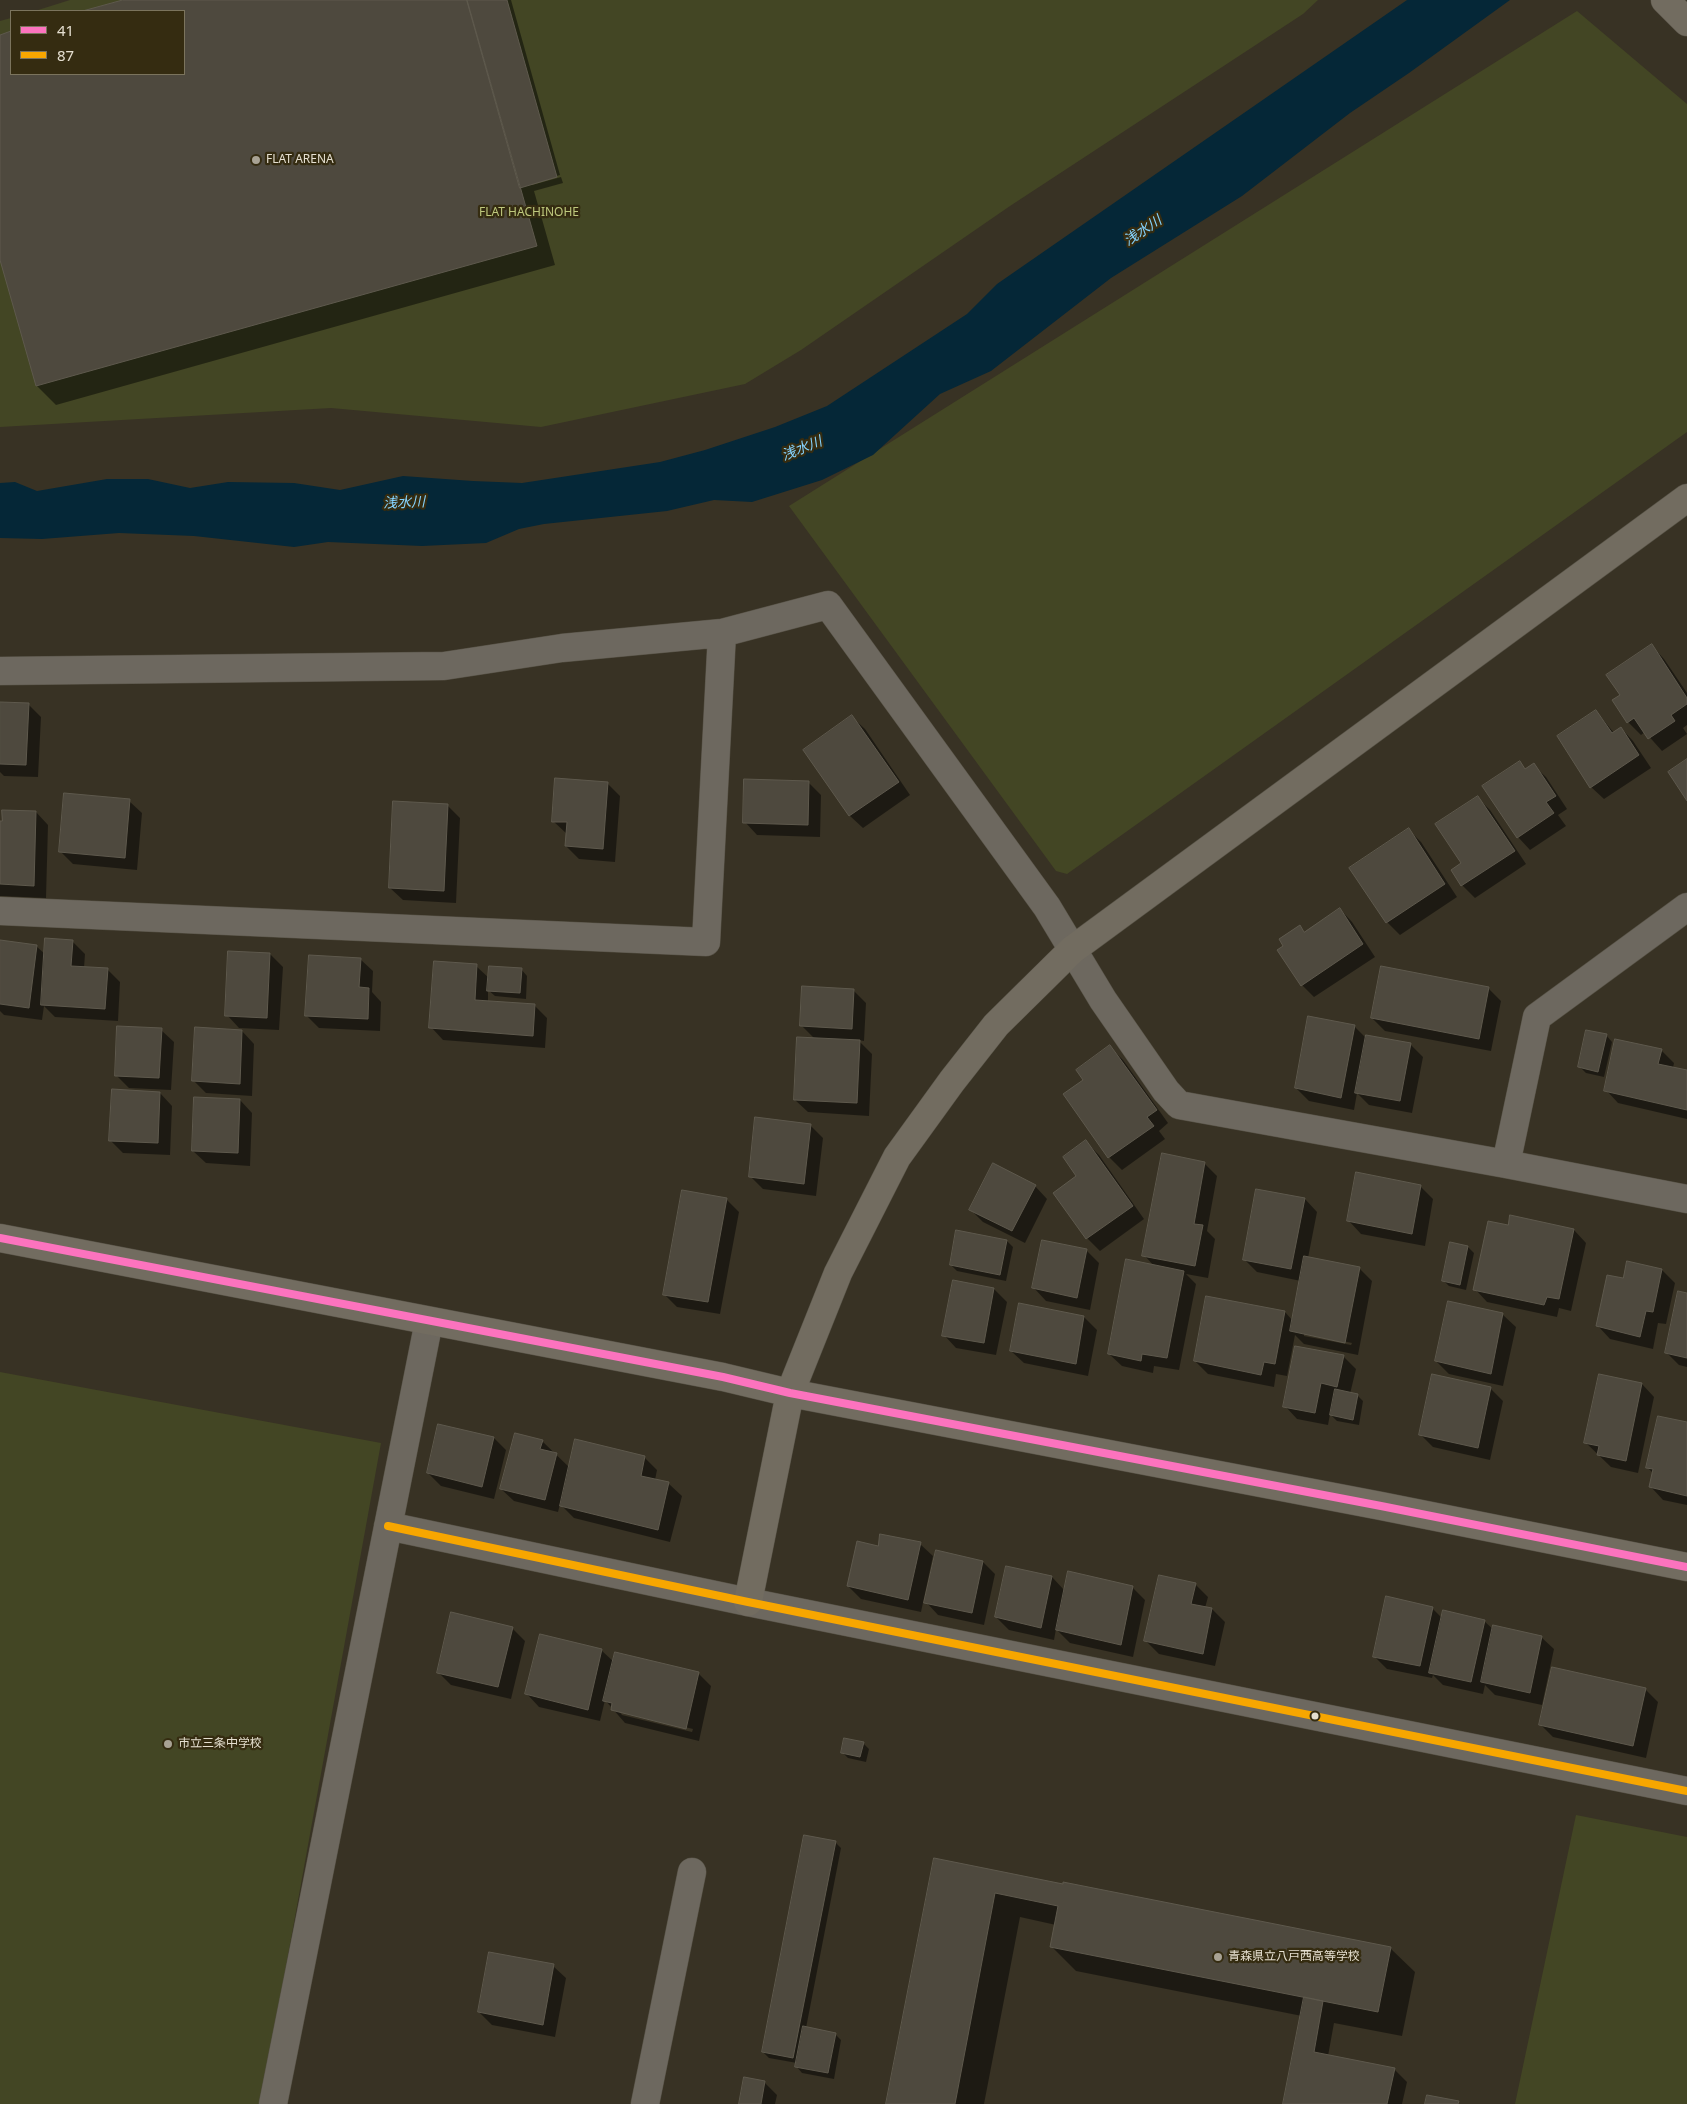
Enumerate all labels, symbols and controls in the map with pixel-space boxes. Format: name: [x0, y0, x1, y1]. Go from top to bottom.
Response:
legend: [10, 10, 185, 75]
text: 41: [57, 20, 74, 40]
text: 87: [57, 45, 74, 65]
place label: FLAT ARENA: [266, 153, 334, 167]
marker: FLAT ARENA: [250, 154, 262, 166]
park label: FLAT HACHINOHE: [479, 206, 579, 220]
water label: 浅水川: [1121, 212, 1165, 250]
water label: 浅水川: [779, 433, 825, 465]
water label: 浅水川: [383, 494, 425, 512]
unlabelled marker: [1310, 1711, 1320, 1721]
place label: 市立三条中学校: [178, 1737, 262, 1751]
marker: 市立三条中学校: [162, 1738, 174, 1750]
place label: 青森県立八戸西高等学校: [1228, 1950, 1360, 1964]
marker: 青森県立八戸西高等学校: [1212, 1951, 1224, 1963]

